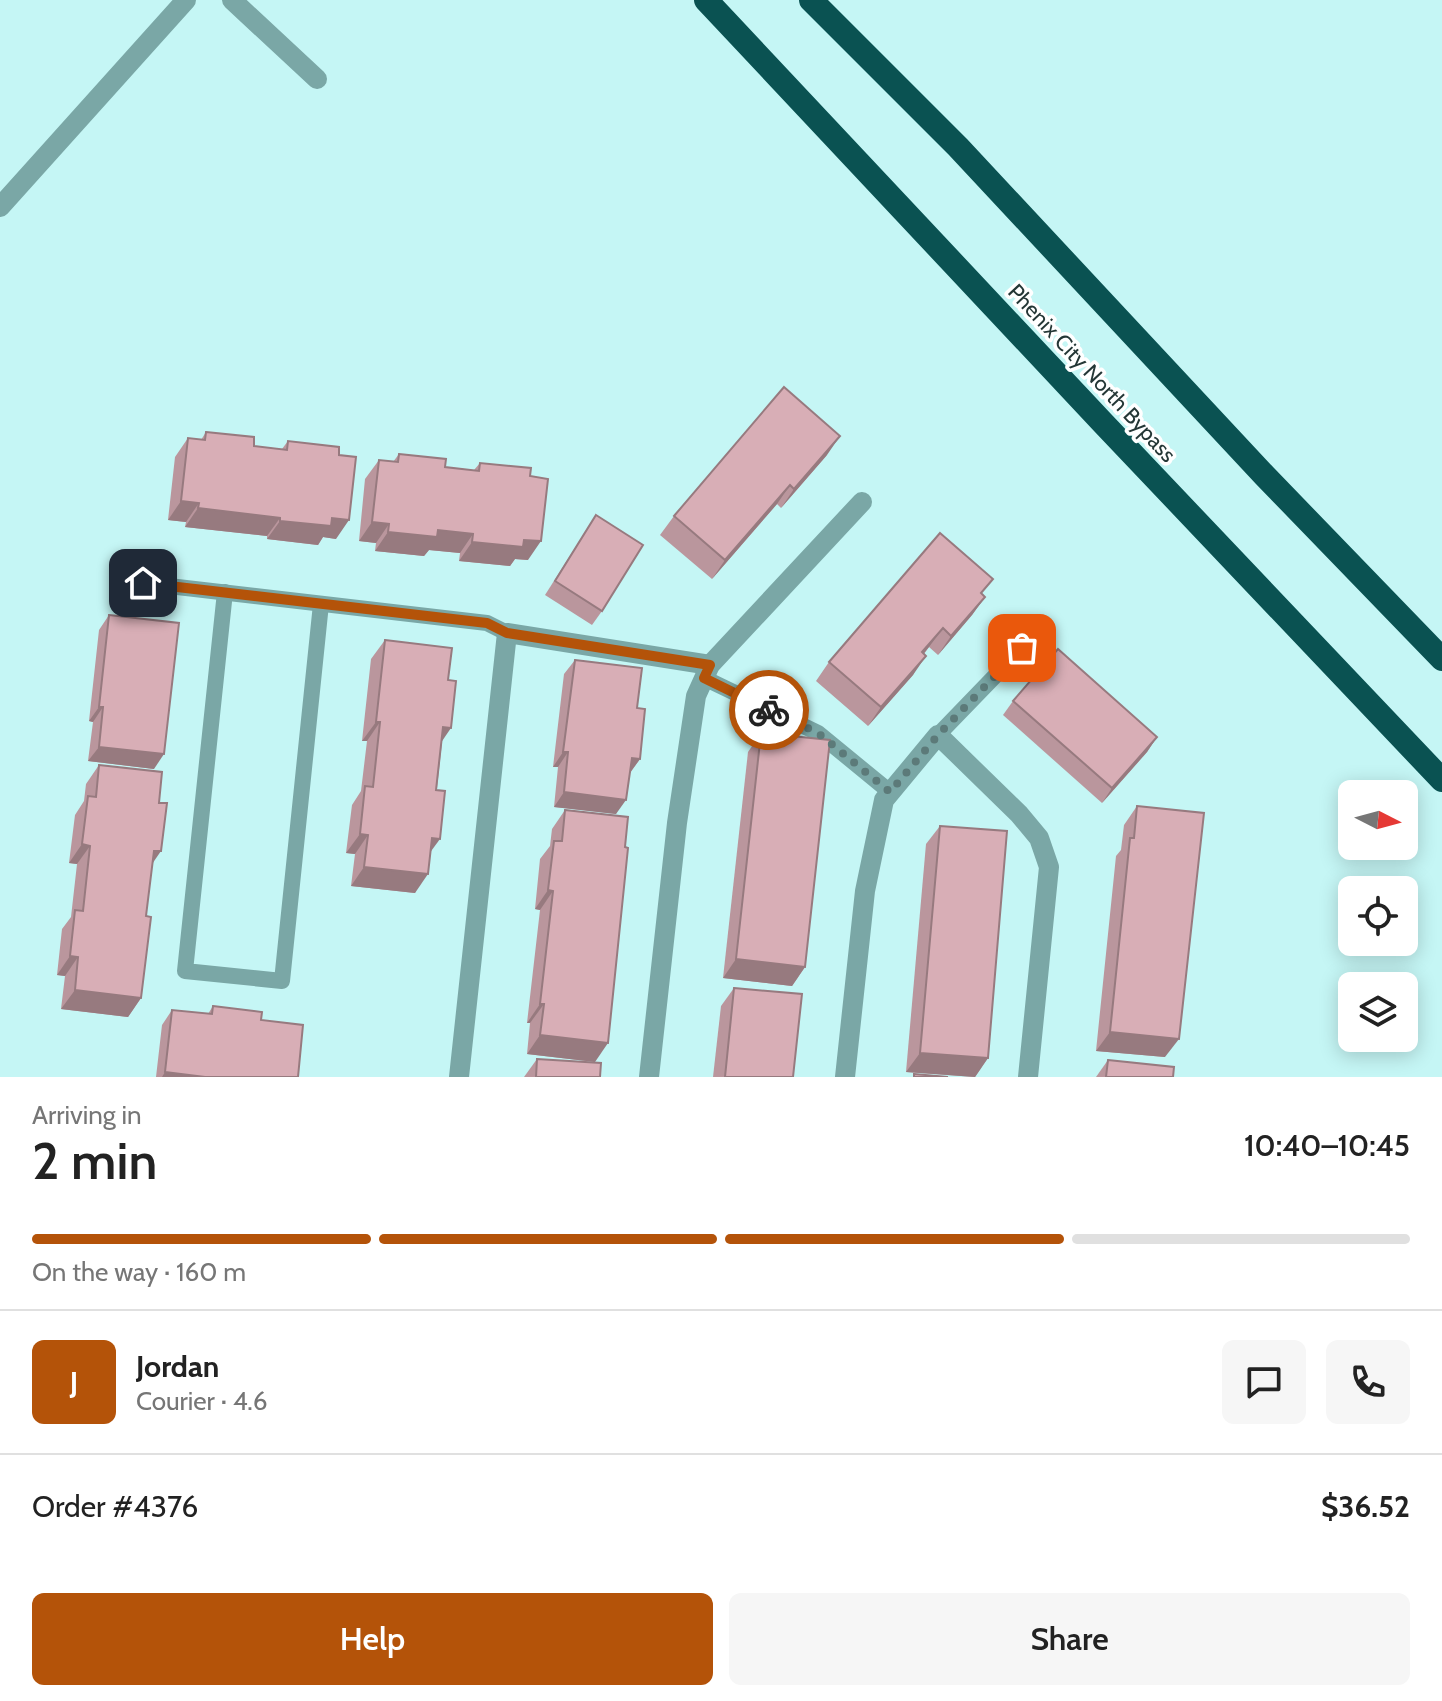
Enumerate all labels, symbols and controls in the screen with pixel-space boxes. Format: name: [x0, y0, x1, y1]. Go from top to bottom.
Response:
street label: Phenix City North Bypass: [1002, 278, 1182, 468]
pin: [109, 549, 177, 617]
icon: home: [121, 561, 165, 605]
pin: [988, 614, 1056, 682]
icon: bag: [1000, 626, 1044, 670]
courier: [729, 670, 809, 750]
icon: bike: [747, 688, 791, 732]
north arrow: [1338, 780, 1418, 860]
map controls: [1338, 780, 1418, 1052]
button: locate: [1338, 876, 1418, 956]
button: layers: [1338, 972, 1418, 1052]
text: Arriving in: [32, 1099, 142, 1131]
text: 10:40–10:45: [1244, 1127, 1410, 1164]
text: 2 min: [32, 1129, 157, 1192]
text: On the way · 160 m: [32, 1256, 246, 1288]
button: chat: [1222, 1340, 1306, 1424]
button: phone: [1326, 1340, 1410, 1424]
text: Jordan: [136, 1348, 219, 1385]
text: J: [70, 1364, 78, 1401]
text: Courier · 4.6: [136, 1385, 268, 1417]
text: Order #4376: [32, 1488, 198, 1525]
text: $36.52: [1321, 1488, 1410, 1525]
button: Help: [32, 1593, 713, 1685]
button: Share: [729, 1593, 1410, 1685]

